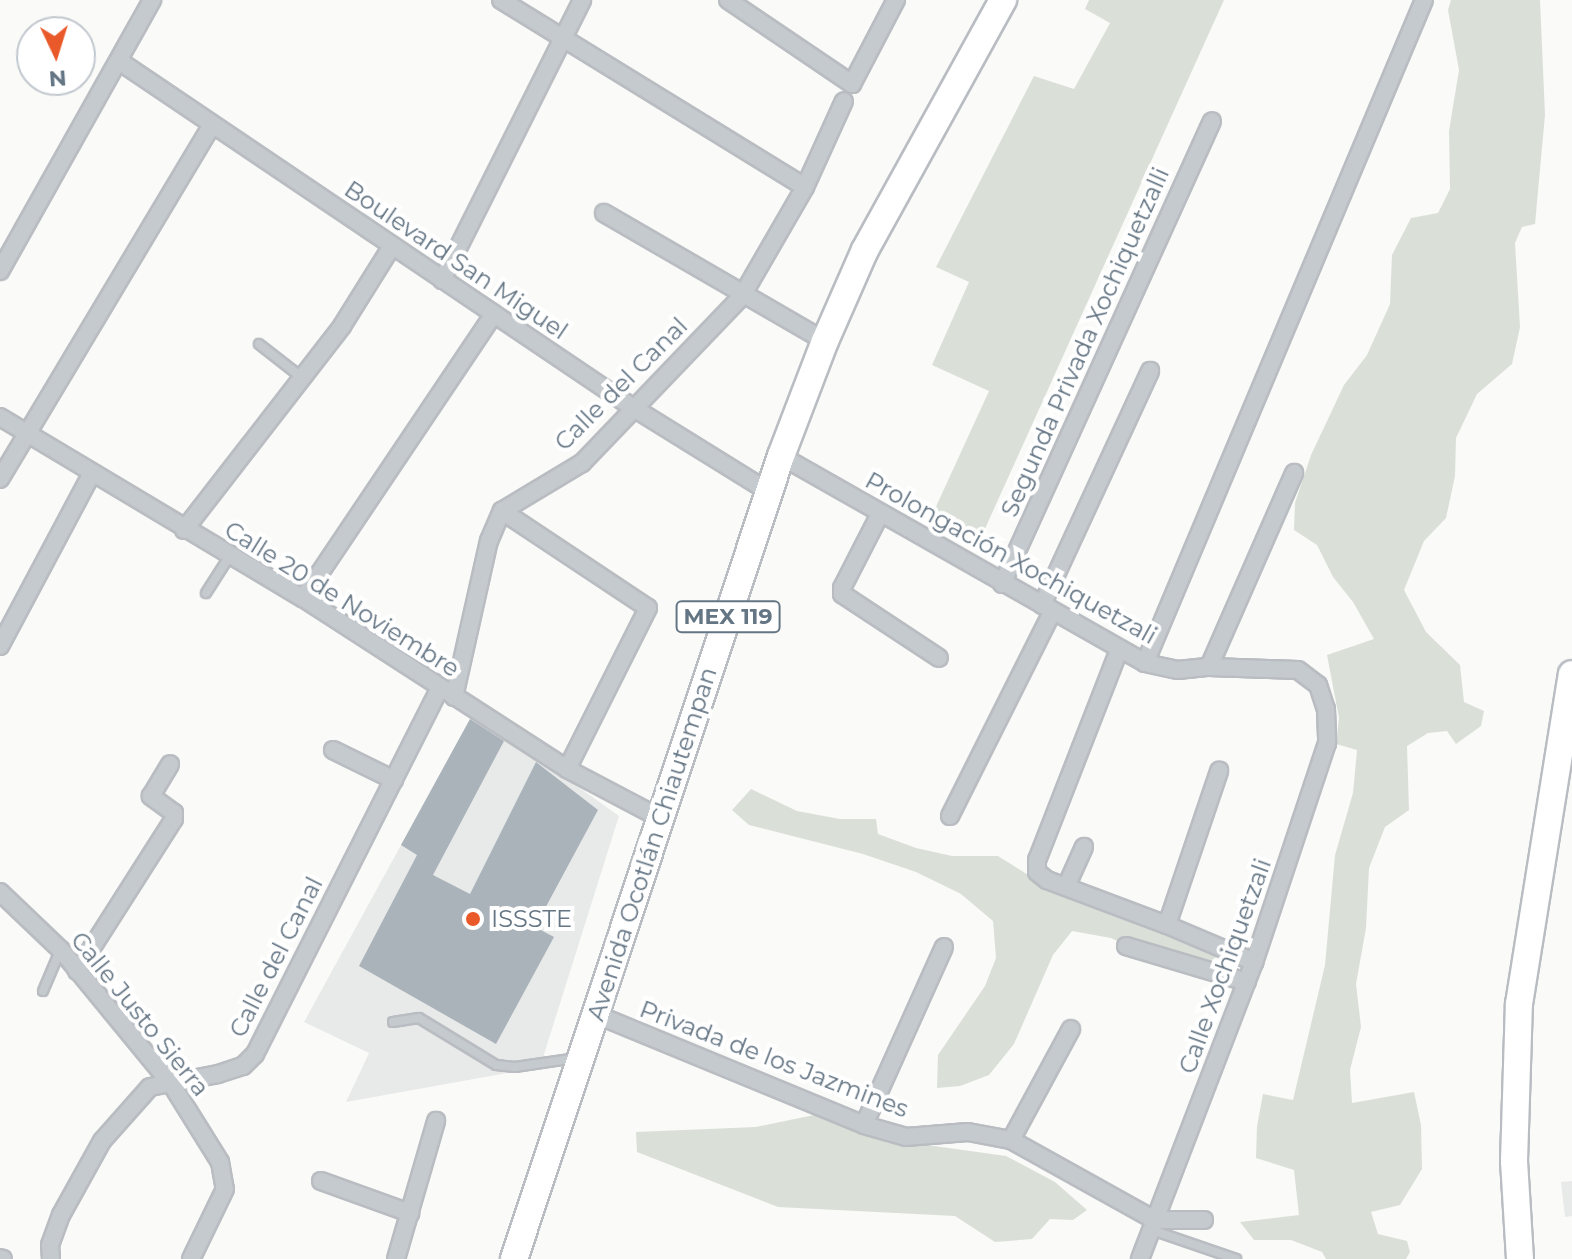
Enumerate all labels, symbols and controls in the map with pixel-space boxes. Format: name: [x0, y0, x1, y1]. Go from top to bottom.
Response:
north arrow: [16, 16, 96, 96]
text: N: [48, 64, 67, 93]
street label: Segunda Privada Xochiquetzalli: [995, 163, 1175, 521]
street label: Boulevard San Miguel: [339, 175, 573, 345]
street label: Calle del Canal: [549, 312, 693, 456]
street label: Prolongación Xochiquetzali: [860, 466, 1162, 650]
street label: Calle 20 de Noviembre: [219, 515, 465, 683]
road number: MEX 119: [674, 599, 782, 635]
street label: Avenida Ocotlán Chiautempan: [581, 663, 723, 1025]
street label: Calle Xochiquetzali: [1173, 855, 1277, 1077]
street label: Calle del Canal: [223, 872, 329, 1042]
place label: ISSSTE: [491, 905, 572, 933]
marker: ISSSTE: [462, 908, 484, 930]
street label: Calle Justo Sierra: [65, 926, 215, 1102]
street label: Privada de los Jazmines: [636, 994, 912, 1124]

